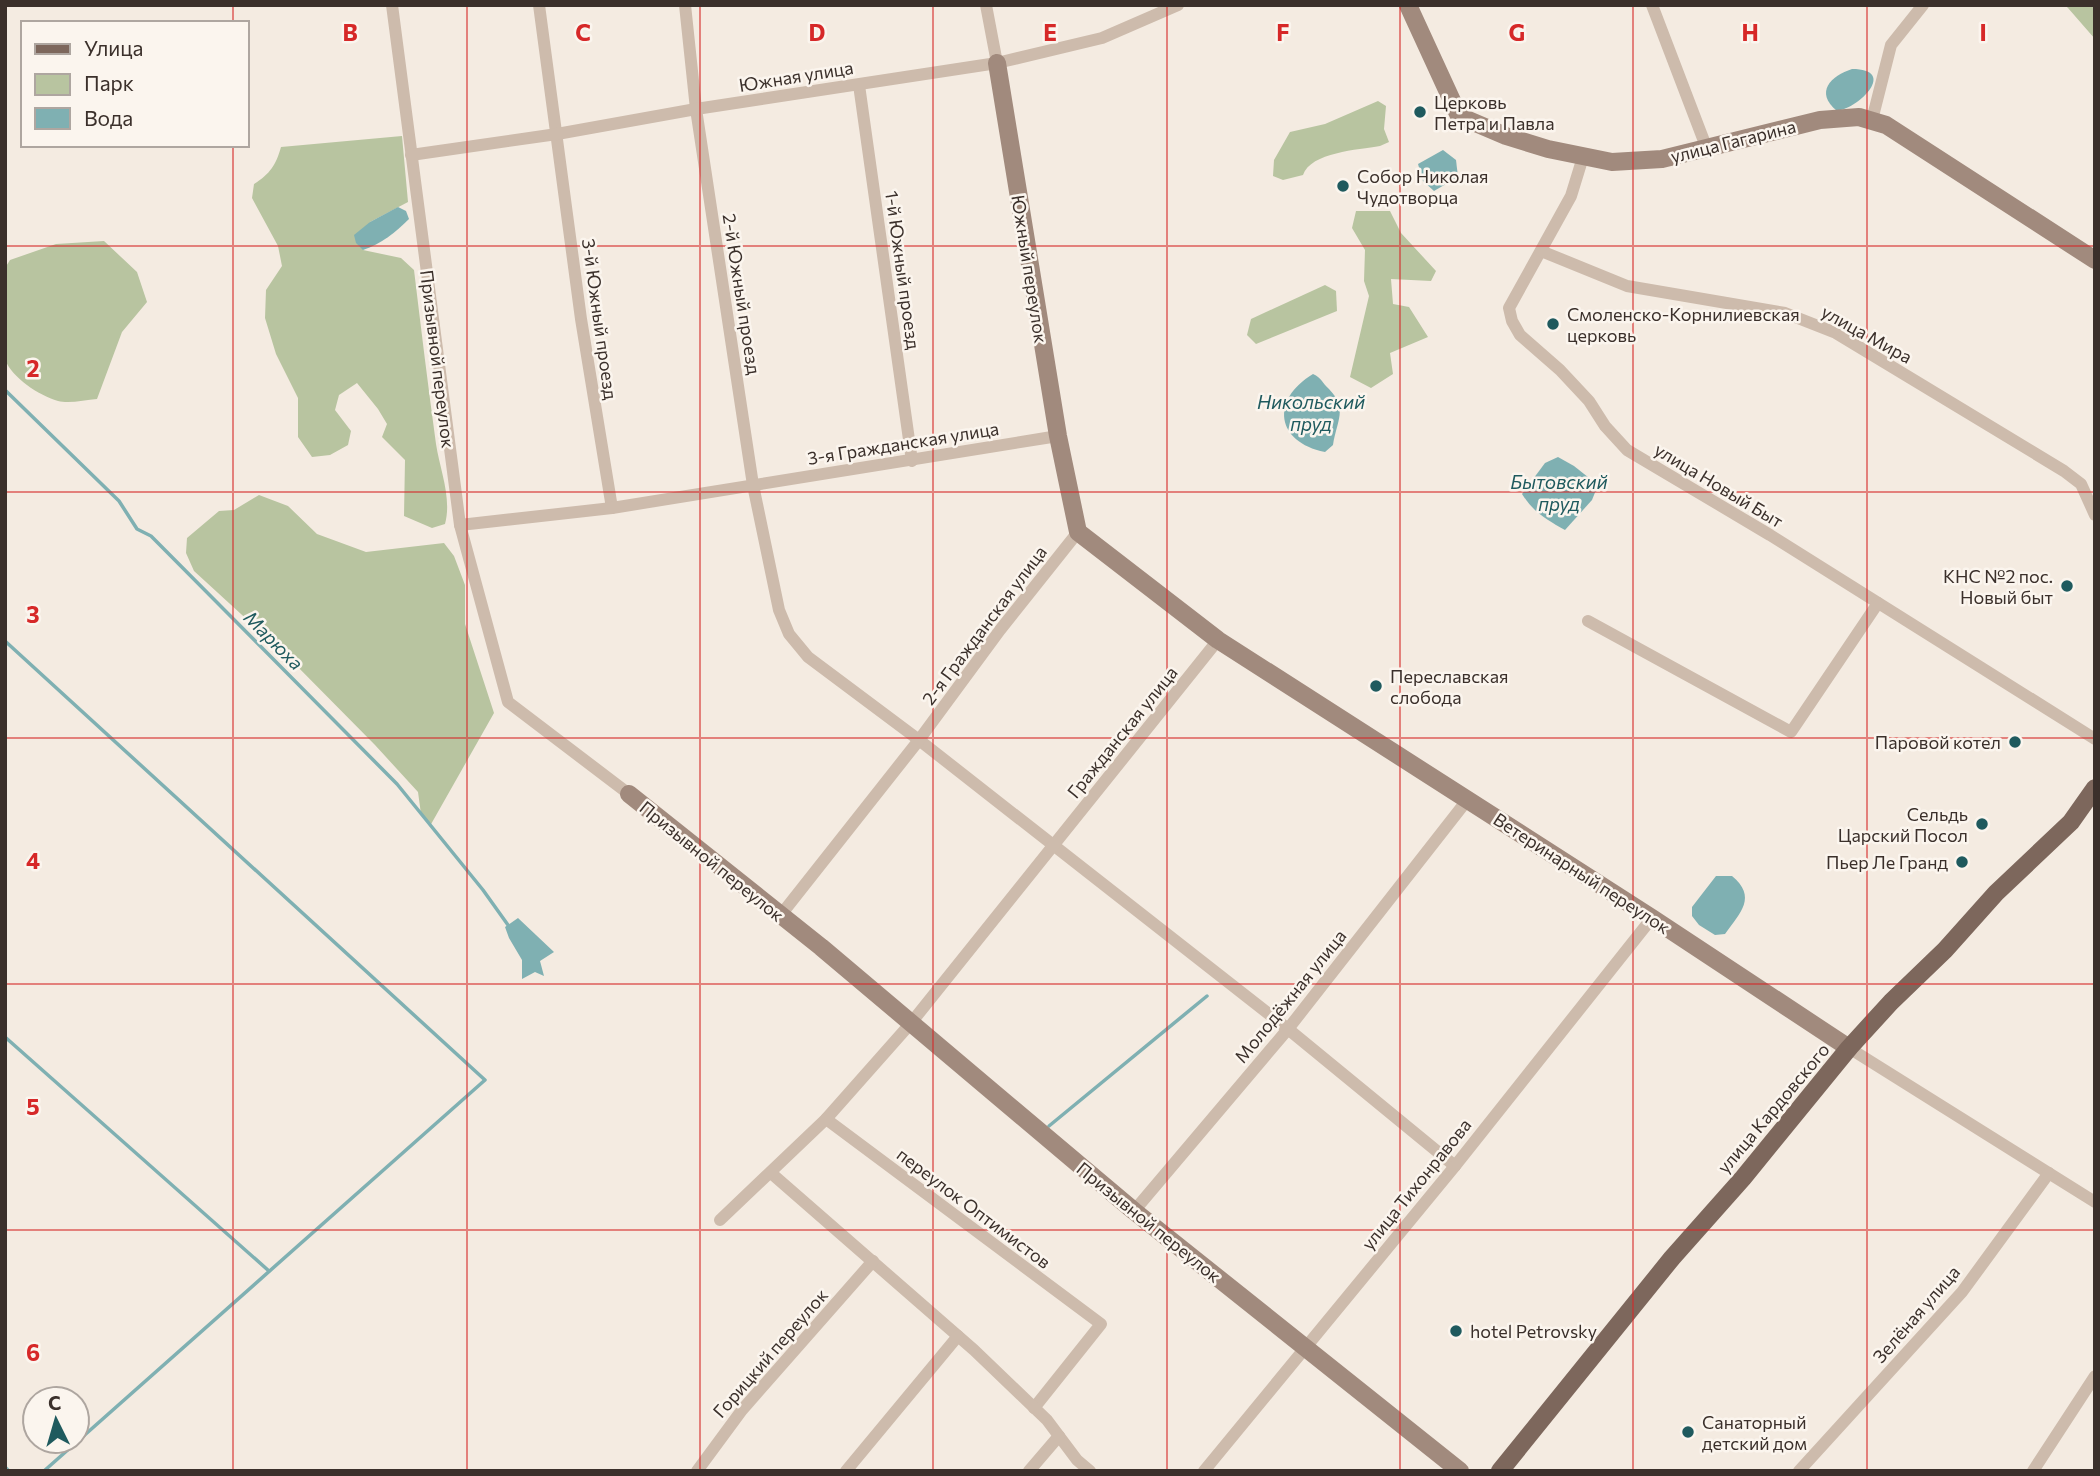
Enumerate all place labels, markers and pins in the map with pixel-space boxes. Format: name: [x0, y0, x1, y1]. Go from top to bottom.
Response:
place label: Церковь Петра и Павла: [1434, 91, 1555, 134]
marker: Церковь Петра и Павла: [1412, 104, 1428, 120]
place label: Собор Николая Чудотворца: [1357, 165, 1489, 208]
marker: Собор Николая Чудотворца: [1335, 178, 1351, 194]
place label: Смоленско-Корнилиевская церковь: [1567, 303, 1800, 346]
marker: Смоленско-Корнилиевская церковь: [1545, 316, 1561, 332]
place label: КНС №2 пос. Новый быт: [1943, 565, 2054, 608]
marker: КНС №2 пос. Новый быт: [2059, 578, 2075, 594]
place label: Переславская слобода: [1390, 665, 1508, 708]
marker: Переславская слобода: [1368, 678, 1384, 694]
place label: Паровой котел: [1875, 731, 2001, 753]
marker: Паровой котел: [2007, 734, 2023, 750]
place label: Сельдь Царский Посол: [1838, 803, 1968, 846]
marker: Сельдь Царский Посол: [1974, 816, 1990, 832]
place label: Пьер Ле Гранд: [1826, 851, 1948, 873]
marker: Пьер Ле Гранд: [1954, 854, 1970, 870]
place label: hotel Petrovsky: [1470, 1320, 1597, 1342]
marker: hotel Petrovsky: [1448, 1323, 1464, 1339]
place label: Санаторный детский дом: [1702, 1411, 1807, 1454]
marker: Санаторный детский дом: [1680, 1424, 1696, 1440]

